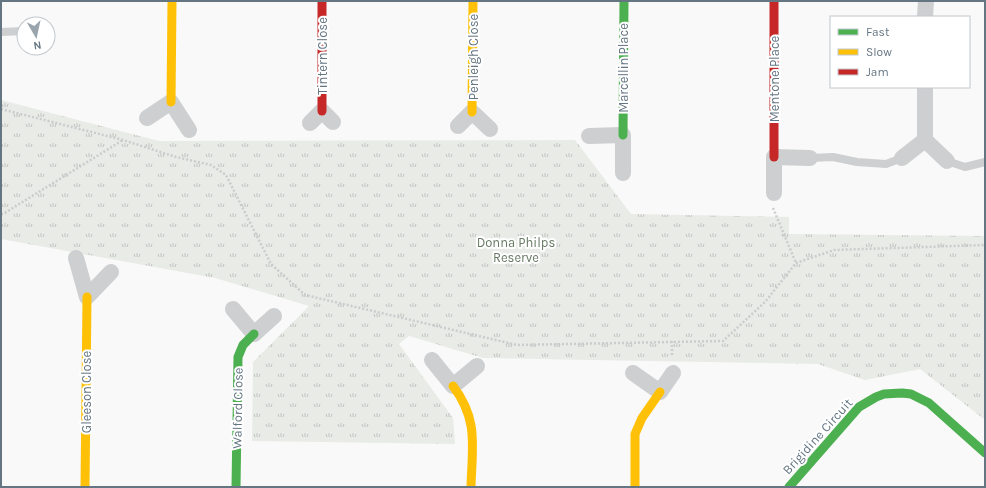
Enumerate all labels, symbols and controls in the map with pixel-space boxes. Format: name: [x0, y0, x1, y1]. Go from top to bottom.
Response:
street label: Penleigh Close: [466, 13, 481, 100]
north arrow: [16, 16, 56, 56]
legend: [830, 16, 970, 88]
street label: Tintern Close: [315, 17, 330, 95]
street label: Marcellin Place: [616, 23, 631, 113]
text: Fast: [866, 25, 890, 39]
street label: Mentone Place: [767, 35, 782, 122]
text: N: [33, 38, 42, 52]
text: Slow: [866, 45, 892, 59]
text: Jam: [866, 65, 889, 79]
park label: Donna Philps Reserve: [477, 235, 555, 265]
street label: Gleeson Close: [79, 350, 94, 433]
street label: Walford Close: [229, 367, 246, 449]
street label: Brigidine Circuit: [779, 395, 855, 477]

